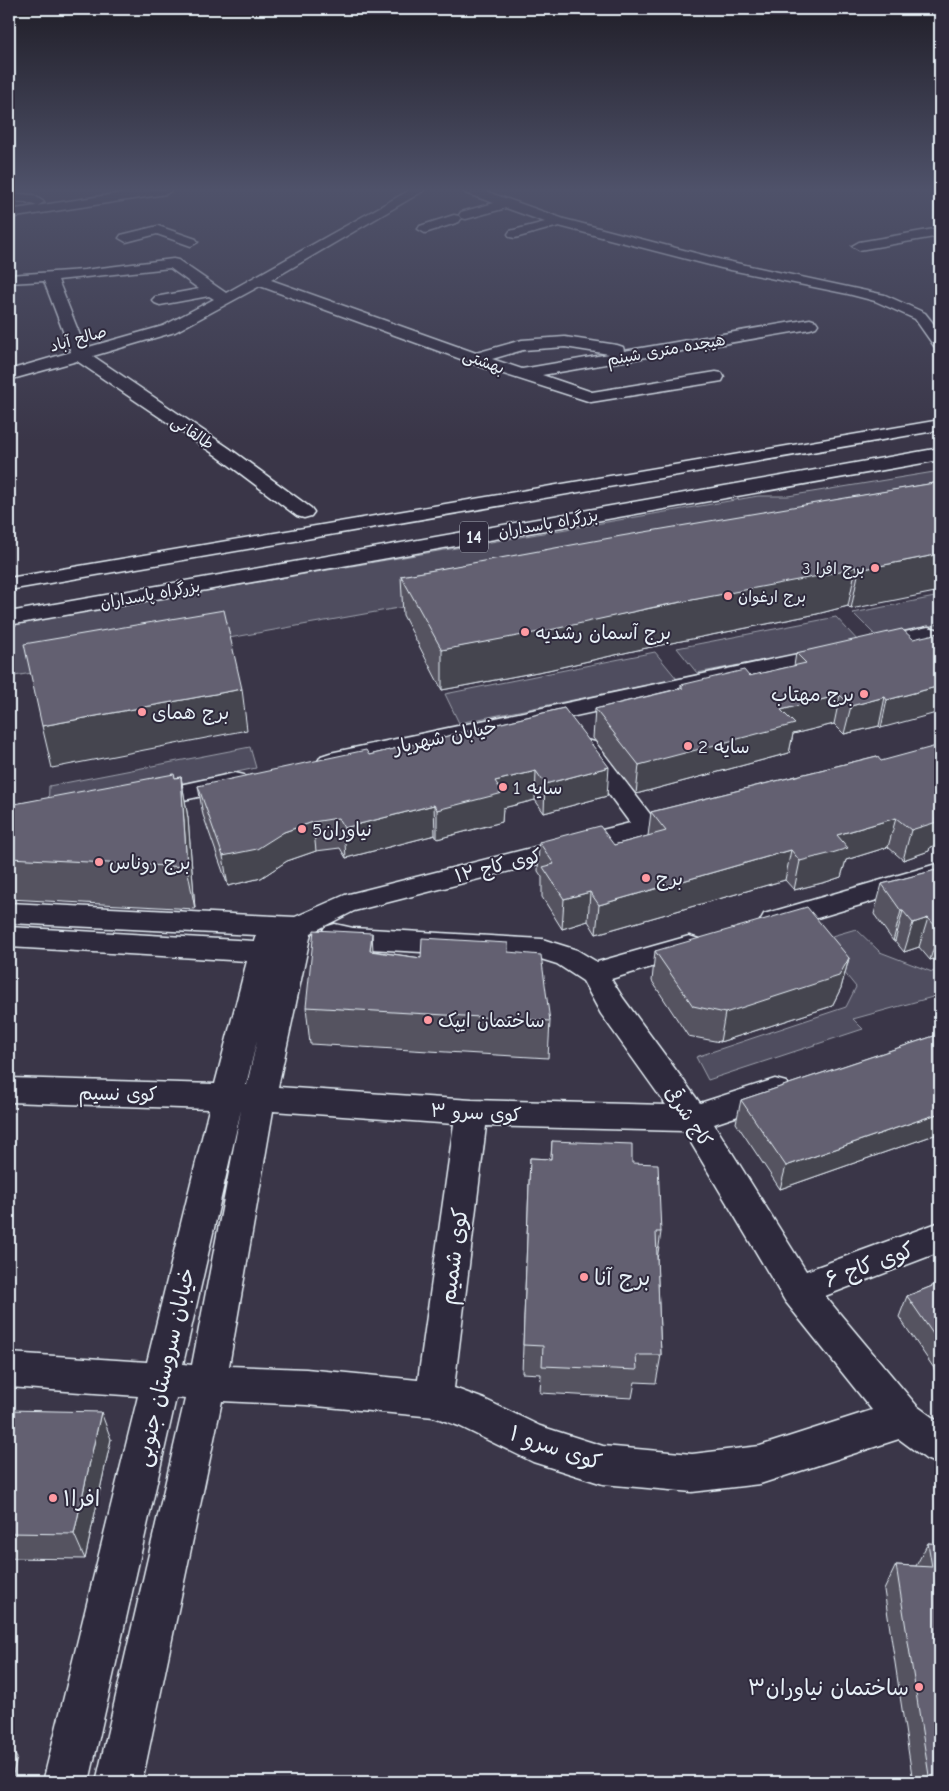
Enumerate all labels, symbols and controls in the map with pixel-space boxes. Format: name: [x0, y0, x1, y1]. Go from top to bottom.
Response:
street label: صالح آباد: [48, 322, 109, 357]
street label: هیجده متری شبنم: [606, 331, 727, 372]
street label: بهشتی: [460, 346, 507, 379]
street label: طالقانی: [167, 412, 217, 454]
street label: بزرگراه پاسداران: [497, 505, 600, 543]
road number: 14: [460, 522, 488, 552]
place label: برج افرا 3: [802, 560, 865, 579]
marker: برج افرا 3: [869, 562, 881, 574]
street label: بزرگراه پاسداران: [99, 576, 202, 614]
place label: برج ارغوان: [738, 588, 806, 607]
marker: برج ارغوان: [722, 590, 734, 602]
place label: برج آسمان رشدیه: [535, 622, 671, 645]
marker: برج آسمان رشدیه: [519, 626, 531, 638]
place label: برج مهتاب: [771, 684, 854, 707]
marker: برج مهتاب: [858, 688, 870, 700]
place label: برج همای: [152, 702, 229, 725]
marker: برج همای: [136, 706, 148, 718]
street label: خیابان شهریار: [390, 715, 499, 759]
place label: سایه 2: [698, 736, 750, 758]
marker: سایه 2: [682, 740, 694, 752]
place label: سایه 1: [513, 777, 562, 799]
marker: سایه 1: [497, 781, 509, 793]
place label: نیاوران5: [312, 819, 372, 842]
marker: نیاوران5: [296, 823, 308, 835]
street label: کوی کاج ۱۲: [453, 845, 544, 888]
place label: برج روناس: [109, 852, 191, 875]
marker: برج روناس: [93, 856, 105, 868]
place label: برج: [656, 868, 683, 891]
marker: برج: [640, 872, 652, 884]
place label: ساختمان ایپک: [438, 1010, 545, 1033]
marker: ساختمان ایپک: [422, 1014, 434, 1026]
street label: کاج شرقی: [659, 1081, 718, 1152]
street label: کوی نسیم: [78, 1082, 158, 1109]
street label: کوی سرو ۳: [430, 1100, 522, 1127]
street label: کوی شمیم: [434, 1206, 477, 1307]
street label: کوی کاج ۶: [821, 1237, 918, 1294]
street label: خیابان سروستان جنوبی: [129, 1265, 201, 1469]
place label: برج آنا: [594, 1265, 650, 1292]
marker: برج آنا: [578, 1271, 590, 1283]
street label: کوی سرو ۱: [506, 1420, 605, 1477]
place label: افرا۱: [63, 1486, 100, 1512]
marker: افرا۱: [47, 1492, 59, 1504]
place label: ساختمان نیاوران۳: [748, 1675, 909, 1702]
marker: ساختمان نیاوران۳: [913, 1681, 925, 1693]

